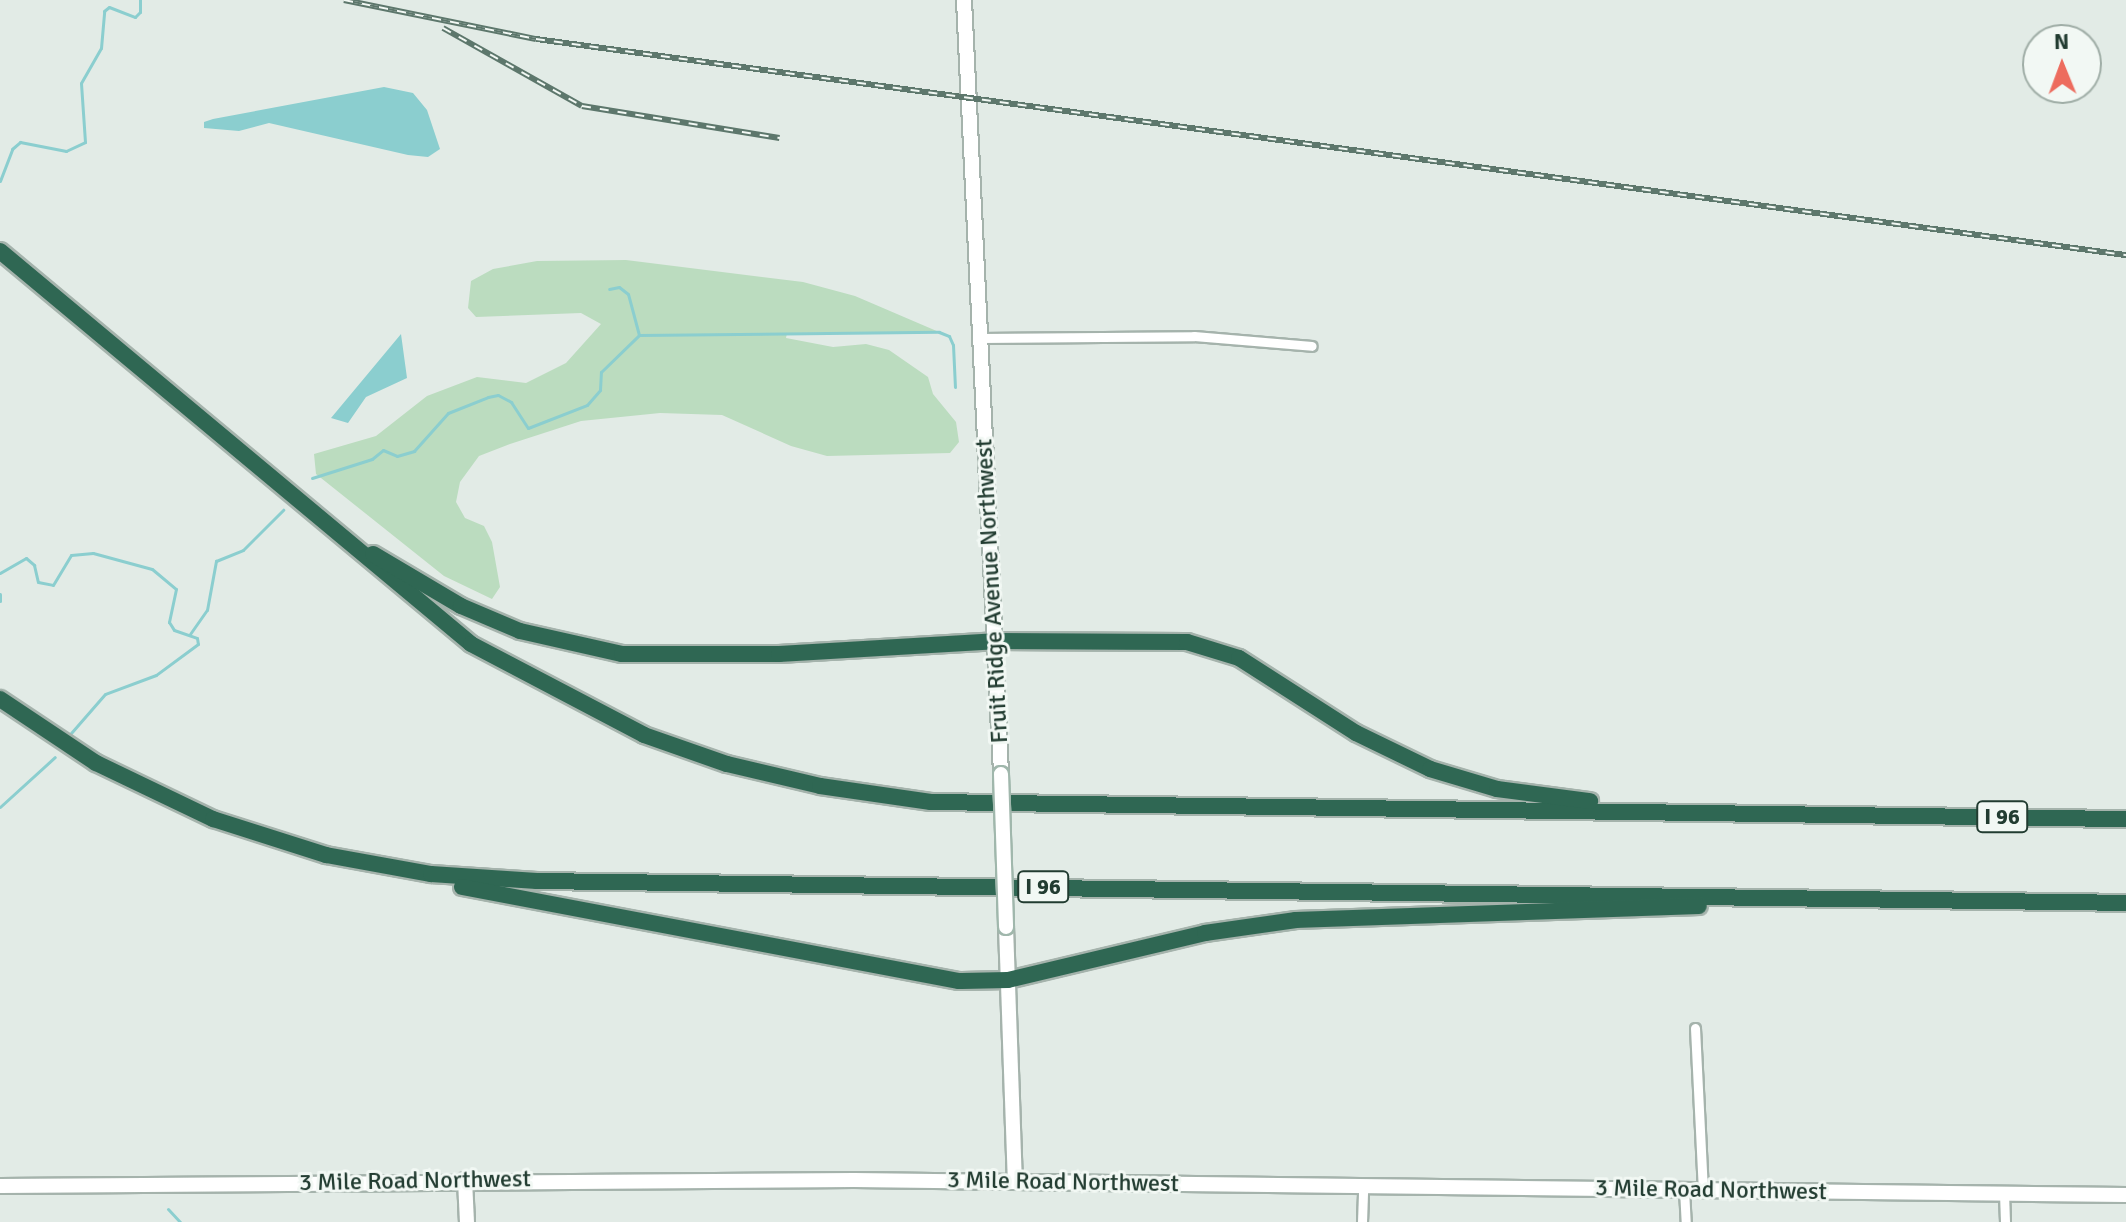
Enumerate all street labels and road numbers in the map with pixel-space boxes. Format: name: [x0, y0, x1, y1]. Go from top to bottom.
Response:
street label: Fruit Ridge Avenue Northwest: [970, 438, 1014, 744]
road number: I 96: [1976, 799, 2028, 835]
road number: I 96: [1017, 869, 1069, 905]
street label: 3 Mile Road Northwest: [299, 1165, 531, 1197]
street label: 3 Mile Road Northwest: [947, 1166, 1179, 1198]
street label: 3 Mile Road Northwest: [1595, 1174, 1827, 1206]

